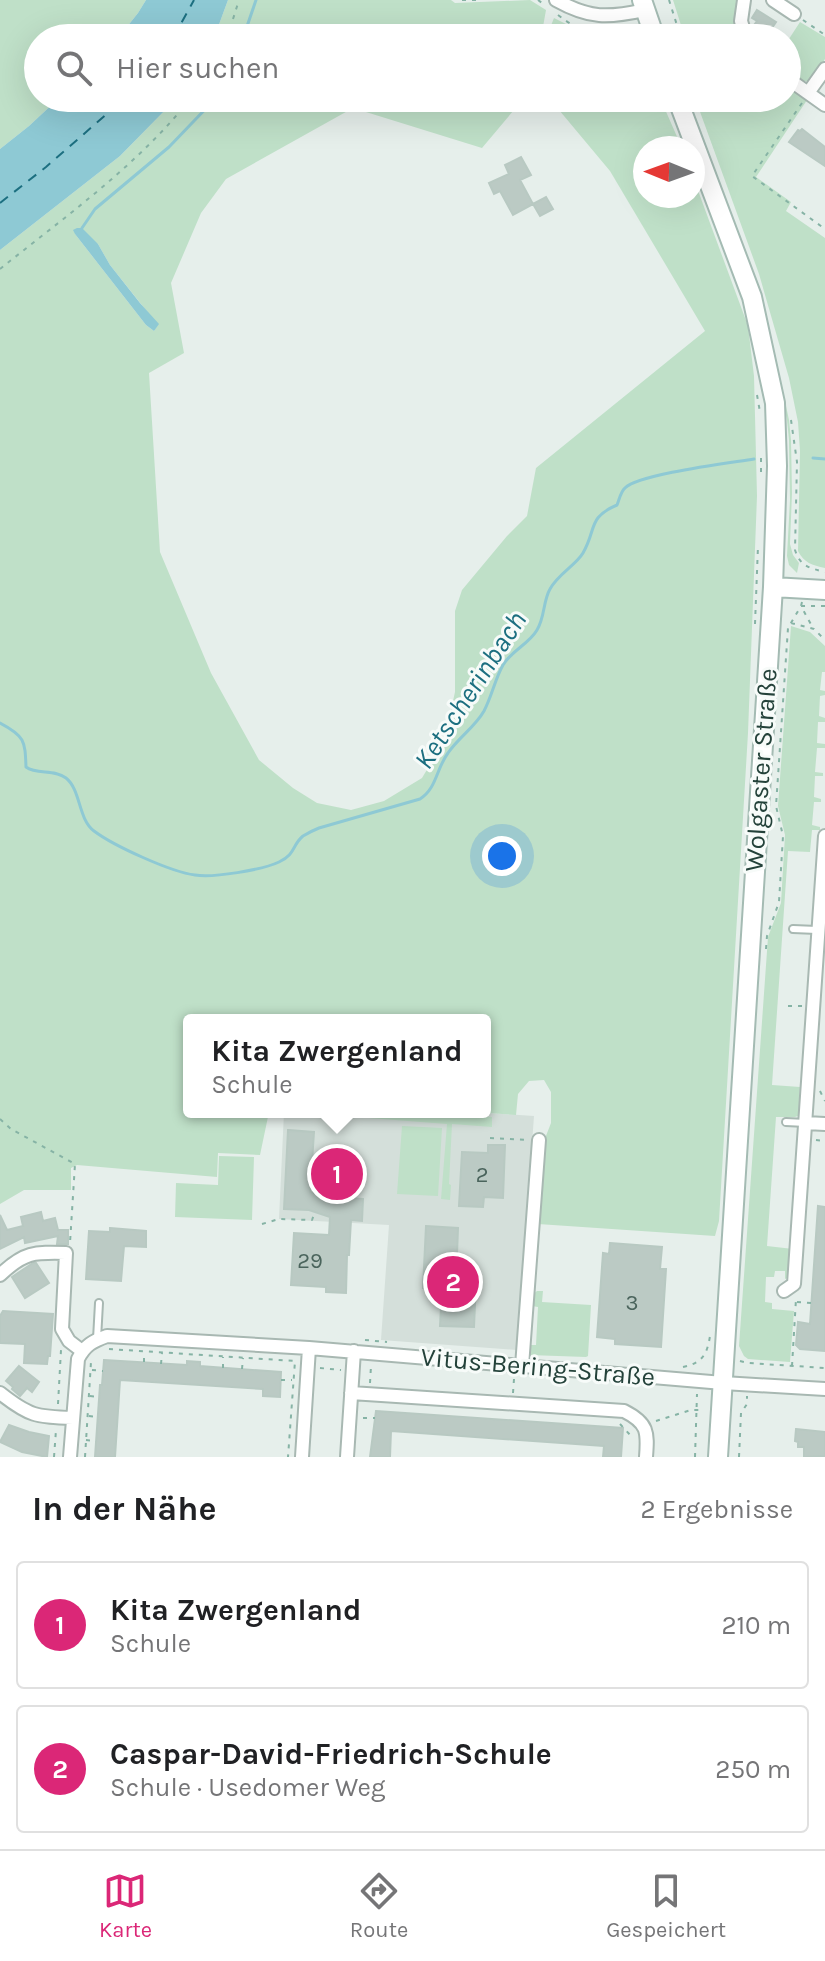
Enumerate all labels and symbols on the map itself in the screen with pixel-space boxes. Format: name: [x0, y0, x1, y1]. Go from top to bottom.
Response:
north arrow: [633, 136, 705, 208]
water label: Ketscherinbach: [407, 605, 533, 775]
street label: Wolgaster Straße: [738, 667, 784, 873]
your location: [482, 836, 522, 876]
pin: 1: [311, 1144, 363, 1204]
house number: 2: [476, 1162, 488, 1188]
house number: 29: [297, 1248, 323, 1274]
pin: 2: [427, 1252, 479, 1312]
house number: 3: [626, 1290, 639, 1316]
street label: Vitus-Bering-Straße: [420, 1341, 656, 1393]

